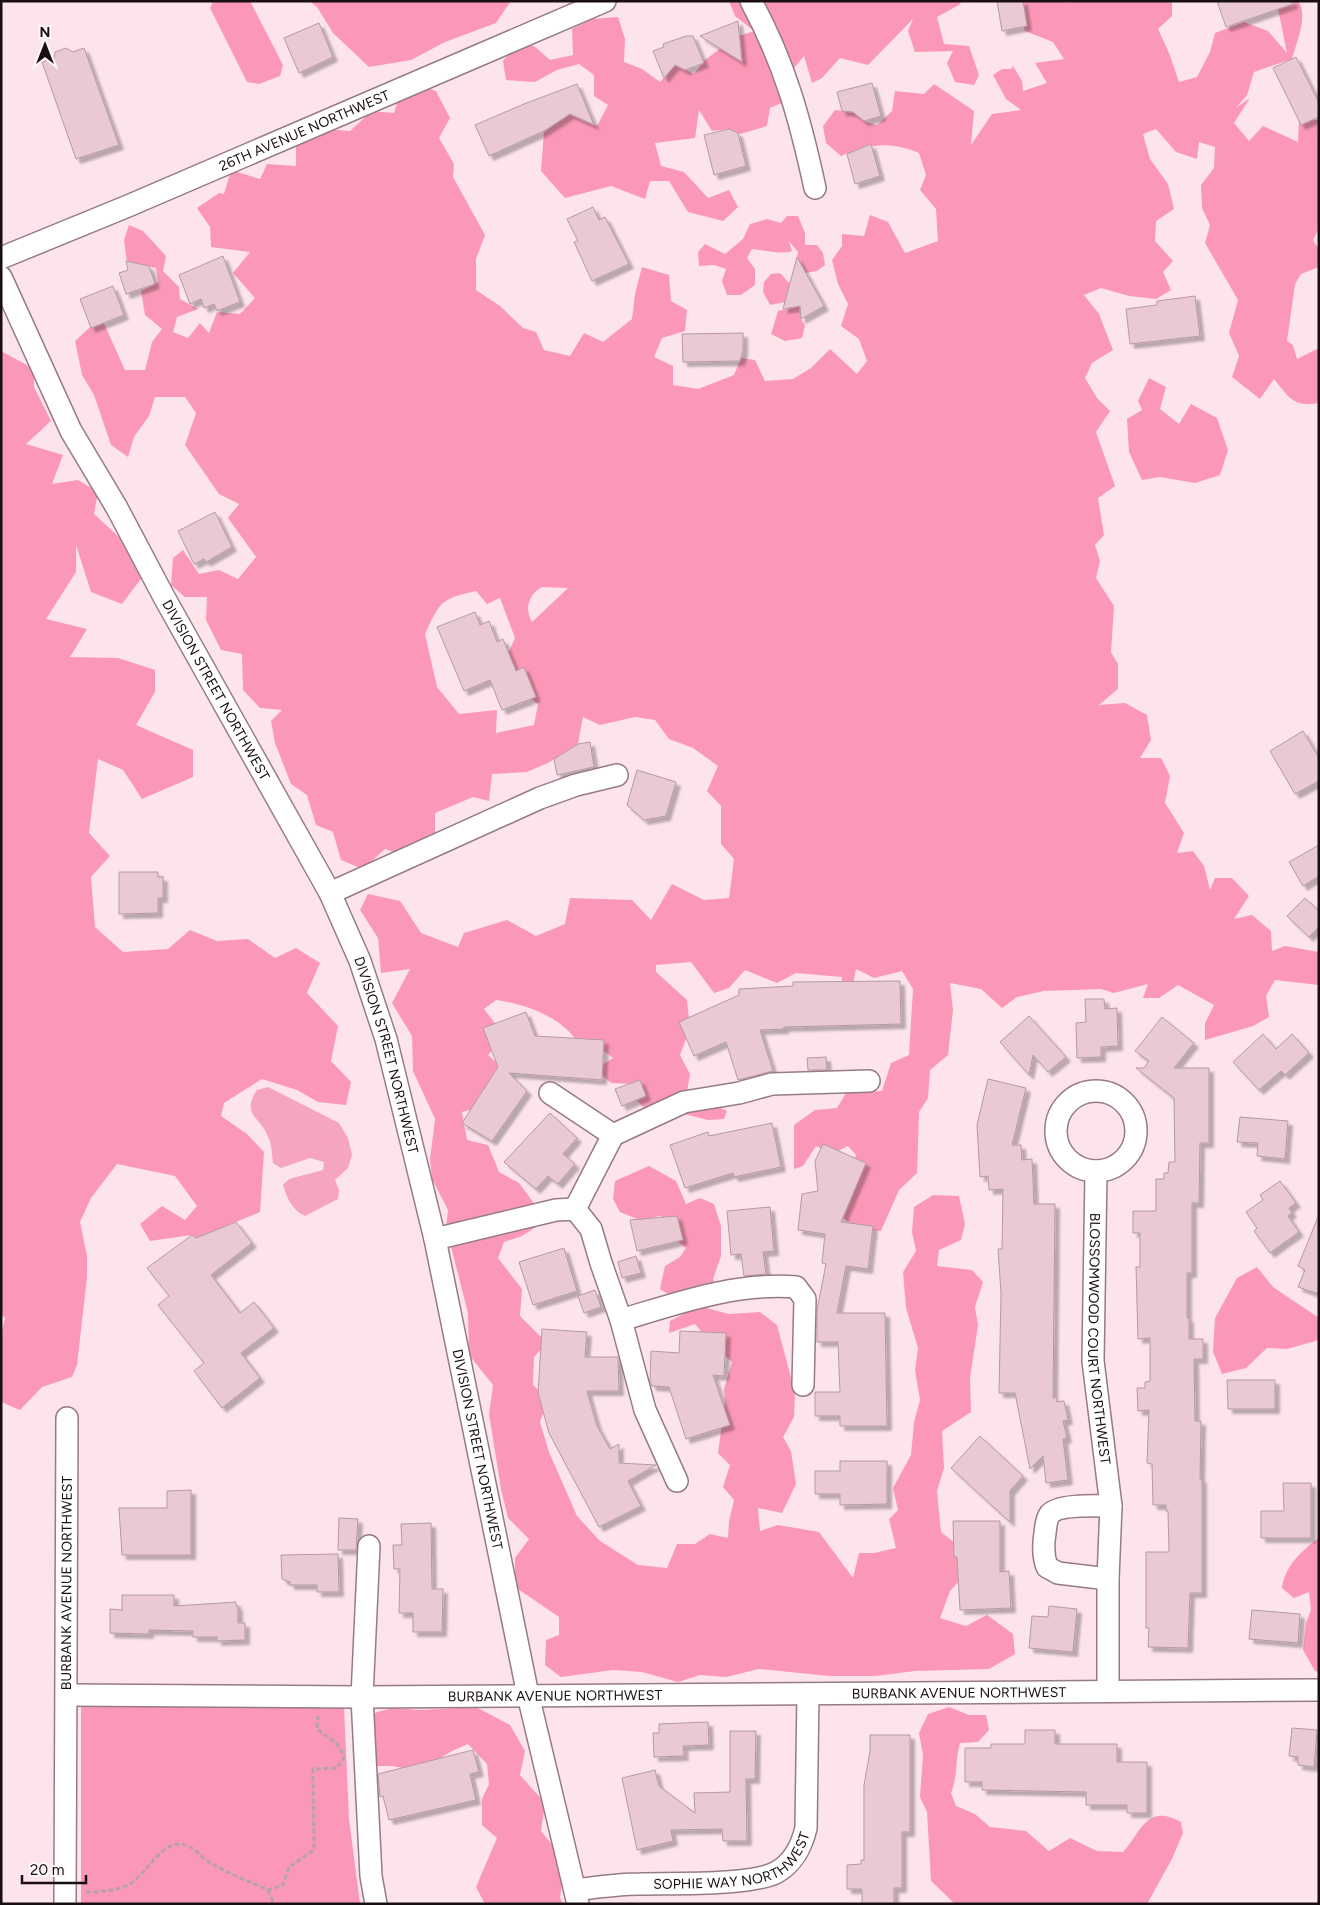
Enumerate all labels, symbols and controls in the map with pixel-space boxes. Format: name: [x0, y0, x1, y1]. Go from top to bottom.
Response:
north arrow: [20, 20, 70, 70]
text: N: [40, 24, 50, 41]
street label: 26TH AVENUE NORTHWEST: [216, 86, 392, 174]
street label: DIVISION STREET NORTHWEST: [159, 597, 274, 783]
street label: DIVISION STREET NORTHWEST: [351, 954, 422, 1156]
street label: BLOSSOMWOOD COURT NORTHWEST: [1084, 1213, 1114, 1466]
street label: DIVISION STREET NORTHWEST: [449, 1348, 507, 1551]
street label: BURBANK AVENUE NORTHWEST: [57, 1476, 75, 1690]
street label: BURBANK AVENUE NORTHWEST: [852, 1683, 1066, 1702]
street label: BURBANK AVENUE NORTHWEST: [448, 1686, 662, 1705]
street label: SOPHIE WAY NORTHWEST: [653, 1829, 813, 1892]
scale bar: [22, 1852, 86, 1884]
text: 20 m: [30, 1861, 64, 1879]

